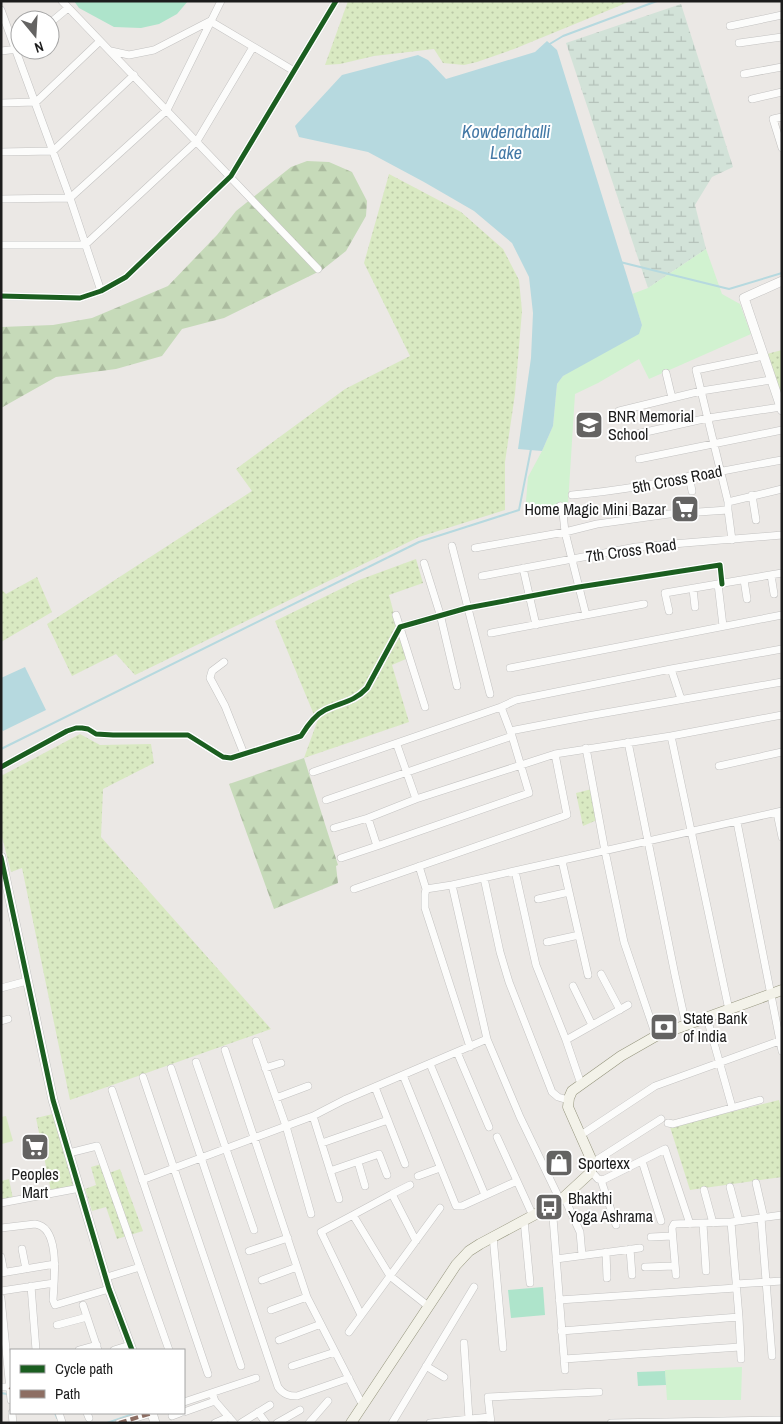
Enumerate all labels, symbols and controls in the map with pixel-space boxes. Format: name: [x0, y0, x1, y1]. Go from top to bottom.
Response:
north arrow: [10, 10, 60, 60]
text: N: [32, 38, 46, 57]
water label: Kowdenahalli Lake: [462, 119, 550, 165]
place label: BNR Memorial School: [608, 405, 694, 445]
school or university icon: BNR Memorial School: [574, 410, 604, 440]
street label: 5th Cross Road: [630, 460, 724, 498]
supermarket icon: Home Magic Mini Bazar: [670, 494, 700, 524]
place label: Home Magic Mini Bazar: [525, 498, 667, 520]
street label: 7th Cross Road: [584, 533, 678, 567]
place label: State Bank of India: [683, 1007, 748, 1047]
bank icon: State Bank of India: [649, 1012, 679, 1042]
supermarket icon: Peoples Mart: [20, 1132, 50, 1162]
shop icon: Sportexx: [544, 1148, 574, 1178]
place label: Sportexx: [578, 1152, 630, 1174]
place label: Peoples Mart: [11, 1163, 59, 1203]
place label: Bhakthi Yoga Ashrama: [568, 1187, 654, 1227]
bus stop icon: Bhakthi Yoga Ashrama: [534, 1192, 564, 1222]
legend: [10, 1349, 185, 1414]
text: Cycle path: [55, 1358, 113, 1379]
text: Path: [55, 1383, 80, 1404]

